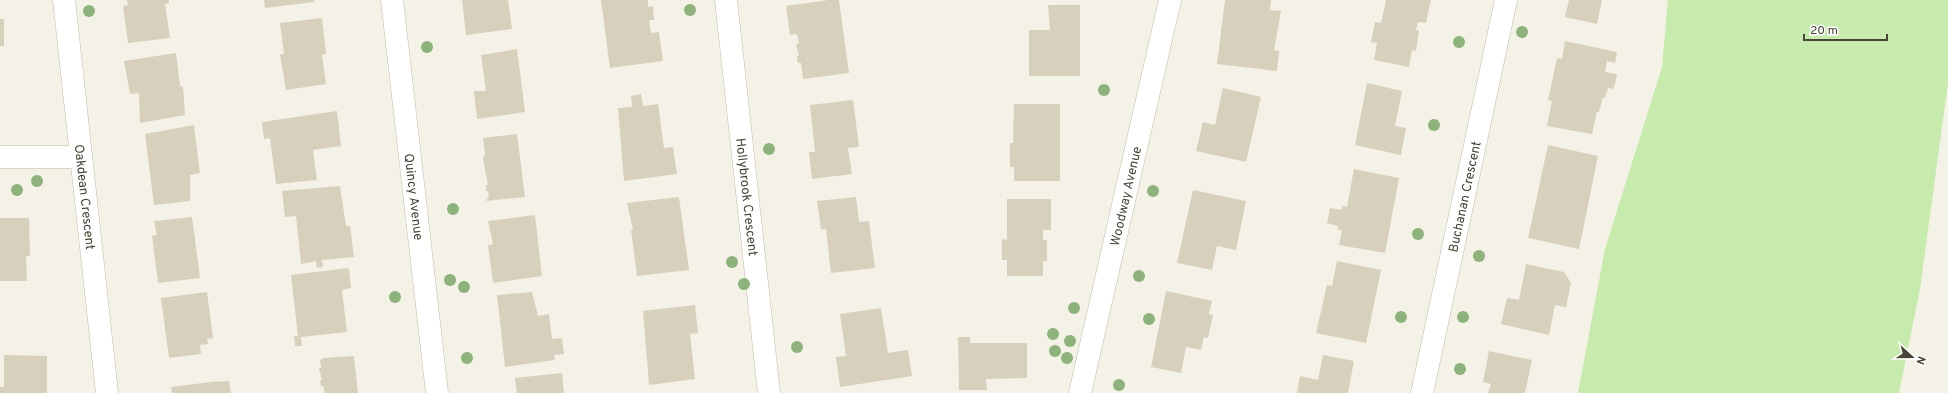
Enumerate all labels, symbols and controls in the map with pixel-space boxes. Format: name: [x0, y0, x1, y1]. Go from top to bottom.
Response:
scale bar: [1804, 16, 1887, 42]
text: 20 m: [1810, 23, 1838, 39]
street label: Hollybrook Crescent: [731, 137, 760, 257]
street label: Buchanan Crescent: [1446, 140, 1486, 254]
street label: Oakdean Crescent: [70, 143, 97, 251]
street label: Woodway Avenue: [1108, 145, 1146, 248]
street label: Quincy Avenue: [400, 153, 425, 241]
north arrow: [1892, 337, 1932, 377]
text: N: [1912, 354, 1928, 366]

